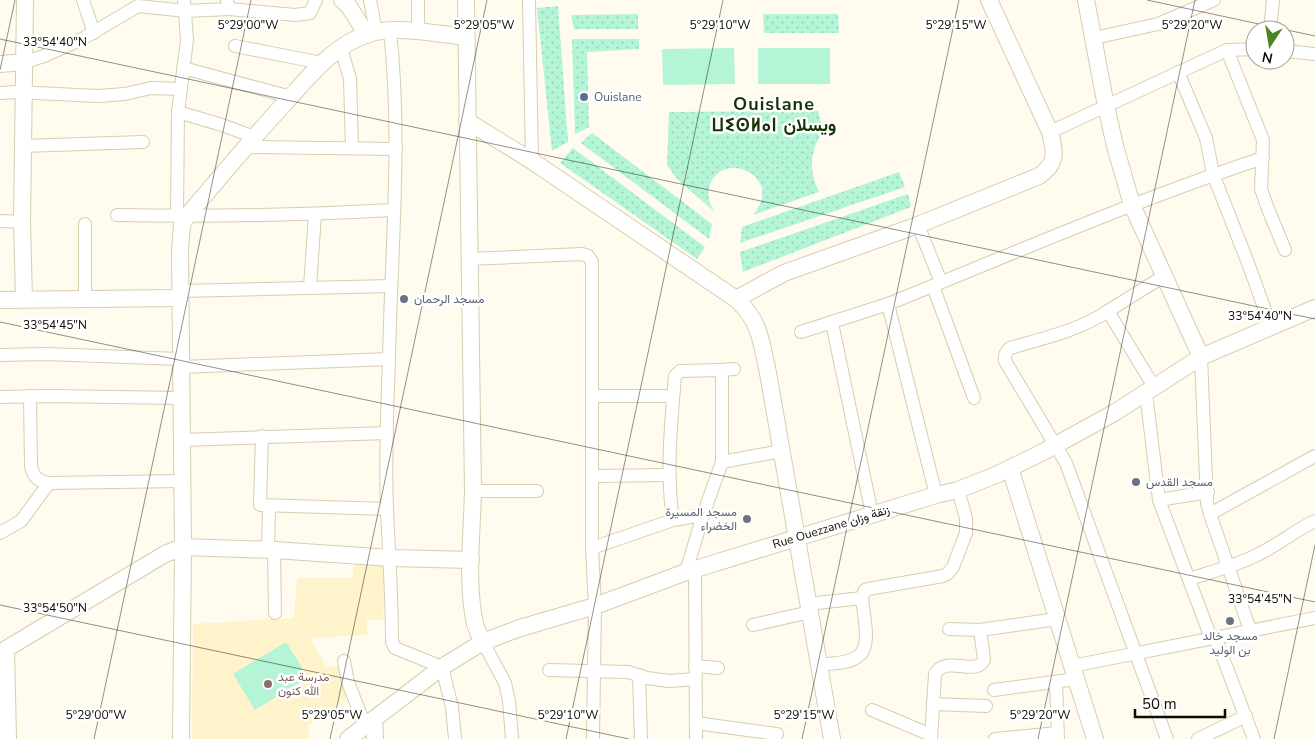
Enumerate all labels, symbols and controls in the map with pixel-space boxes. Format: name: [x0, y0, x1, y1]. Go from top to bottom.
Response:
text: 5°29'00"W: [217, 17, 279, 33]
text: 5°29'05"W: [453, 17, 515, 33]
text: 5°29'10"W: [689, 17, 751, 33]
text: 5°29'15"W: [925, 17, 987, 33]
text: 5°29'20"W: [1161, 17, 1223, 33]
north arrow: [1245, 20, 1295, 70]
text: 33°54'40"N: [23, 34, 87, 50]
text: N: [1260, 47, 1275, 68]
place label: Ouislane: [594, 89, 642, 105]
marker: Ouislane: [578, 91, 590, 103]
district label: Ouislane ⵡⵉⵙⵍⴰⵏ ويسلان: [712, 92, 836, 137]
place label: مسجد الرحمان: [414, 291, 484, 307]
marker: مسجد الرحمان: [398, 293, 410, 305]
text: 33°54'40"N: [1228, 308, 1292, 324]
text: 33°54'45"N: [23, 317, 87, 333]
place label: مسجد القدس: [1146, 474, 1213, 490]
marker: مسجد القدس: [1130, 476, 1142, 488]
street label: Rue Ouezzane زنقة وزان: [770, 502, 892, 552]
place label: مسجد المسيرة الخضراء: [666, 504, 737, 534]
marker: مسجد المسيرة الخضراء: [741, 513, 753, 525]
text: 33°54'45"N: [1228, 591, 1292, 607]
text: 33°54'50"N: [23, 600, 87, 616]
marker: مسجد خالد بن الوليد: [1224, 615, 1236, 627]
place label: مسجد خالد بن الوليد: [1202, 628, 1258, 658]
place label: مدرسة عبد الله كنون: [278, 669, 330, 699]
marker: مدرسة عبد الله كنون: [262, 678, 274, 690]
scale bar: [1135, 686, 1225, 718]
text: 50 m: [1142, 694, 1177, 714]
text: 5°29'00"W: [65, 707, 127, 723]
text: 5°29'05"W: [301, 707, 363, 723]
text: 5°29'10"W: [537, 707, 599, 723]
text: 5°29'15"W: [773, 707, 835, 723]
text: 5°29'20"W: [1009, 707, 1071, 723]

